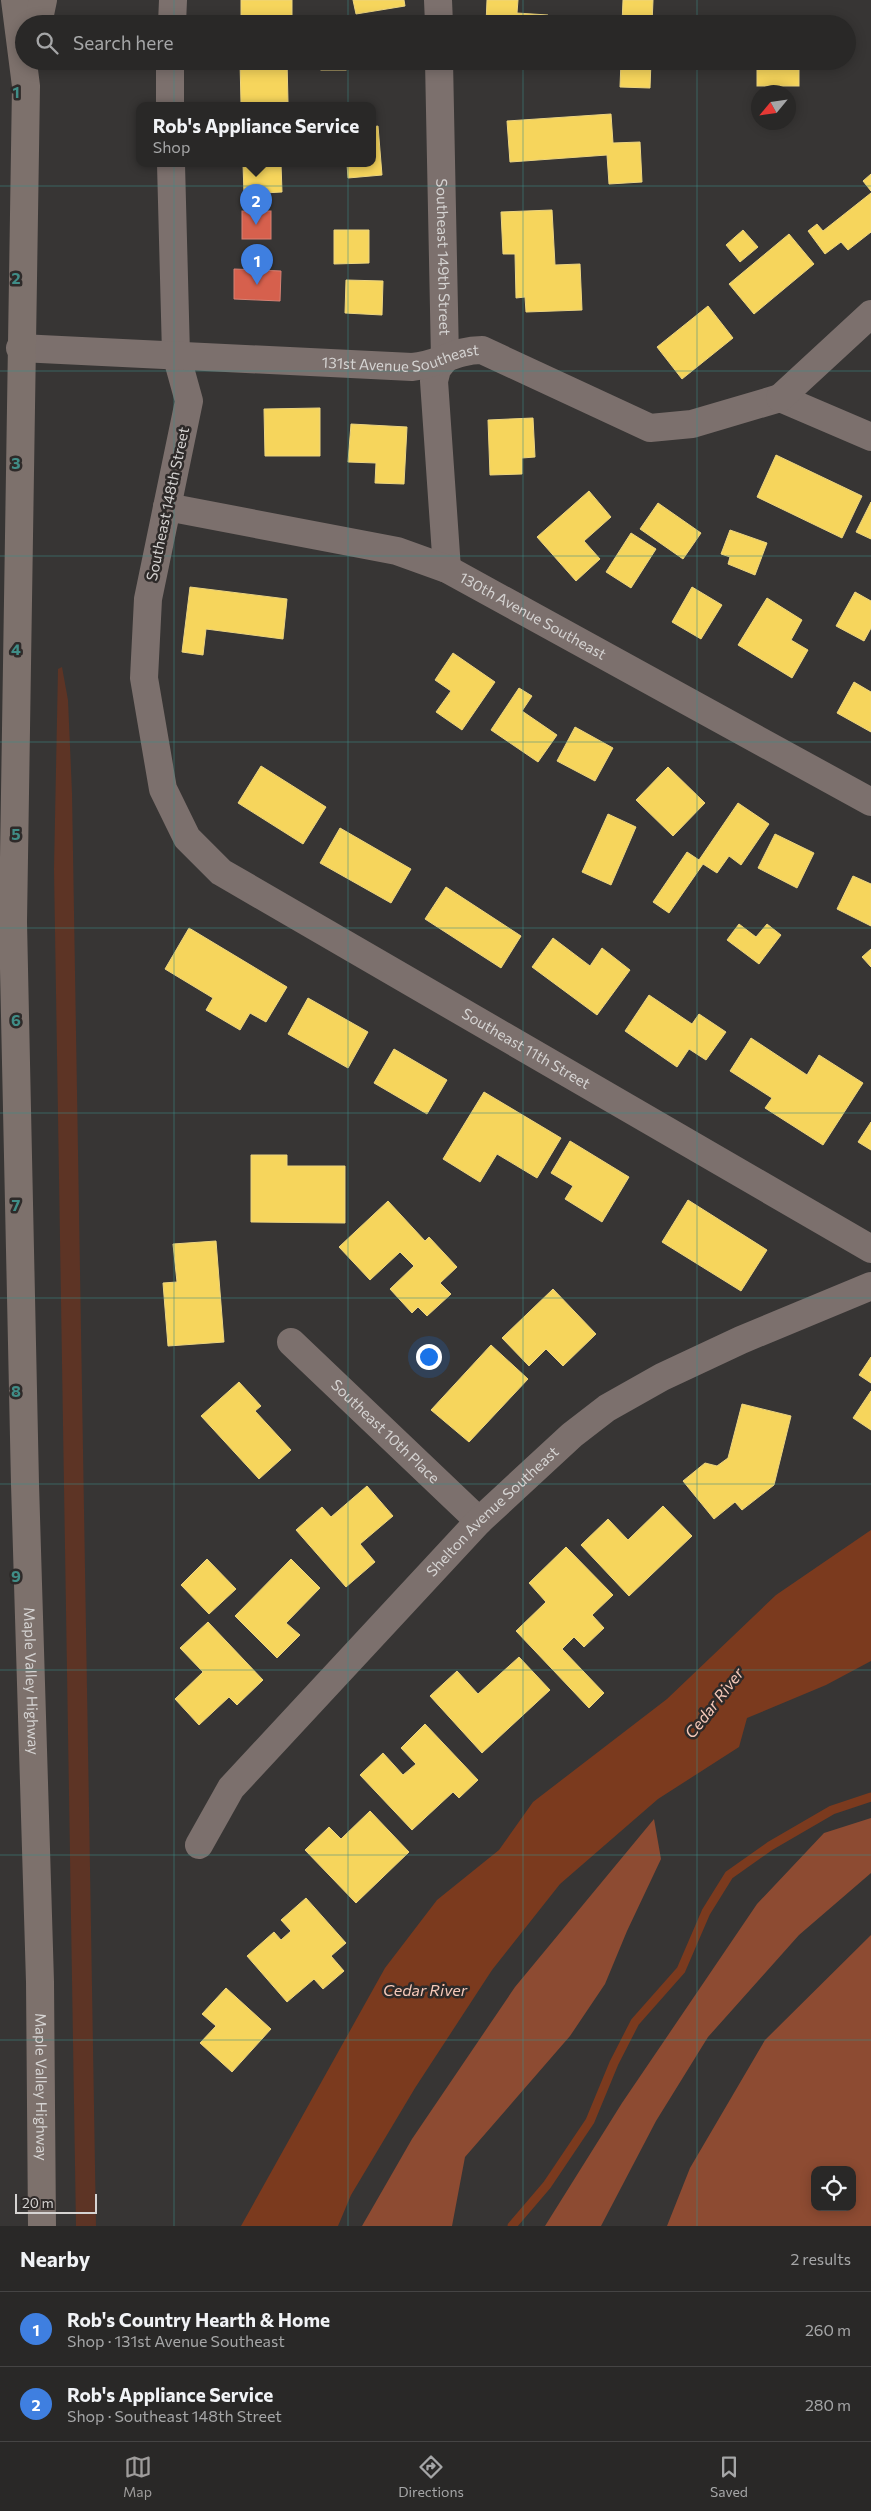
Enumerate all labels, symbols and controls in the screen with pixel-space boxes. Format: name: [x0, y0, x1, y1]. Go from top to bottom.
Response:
search box: [15, 15, 856, 70]
icon: search: [33, 29, 61, 57]
text: Search here: [73, 31, 173, 54]
text: 1: [12, 82, 20, 101]
north arrow: [751, 85, 796, 130]
popup: [136, 102, 376, 167]
text: Rob's Appliance Service: [153, 114, 359, 137]
text: Shop: [153, 137, 190, 156]
street label: Southeast 149th Street: [433, 178, 455, 336]
pin: 2: [240, 184, 272, 225]
pin: 1: [241, 244, 273, 285]
text: 2: [11, 268, 21, 287]
street label: 131st Avenue Southeast: [321, 340, 480, 375]
street label: Southeast 148th Street: [142, 425, 192, 582]
text: 3: [11, 453, 21, 472]
street label: 130th Avenue Southeast: [456, 568, 610, 663]
text: 4: [11, 639, 21, 658]
text: 5: [11, 824, 21, 843]
street label: Southeast 11th Street: [459, 1004, 594, 1092]
text: 6: [11, 1010, 21, 1029]
text: 7: [12, 1195, 21, 1214]
your location: [416, 1344, 442, 1370]
street label: Southeast 10th Place: [328, 1375, 444, 1487]
text: 8: [11, 1381, 21, 1400]
street label: Shelton Avenue Southeast: [422, 1442, 562, 1580]
text: 9: [11, 1566, 21, 1585]
street label: Maple Valley Highway: [21, 1607, 43, 1755]
water label: Cedar River: [680, 1663, 747, 1742]
water label: Cedar River: [383, 1980, 468, 1999]
street label: Maple Valley Highway: [32, 2013, 51, 2161]
map controls: [811, 2166, 856, 2211]
button: locate: [811, 2166, 856, 2211]
scale bar: [15, 2191, 98, 2214]
text: 20 m: [22, 2194, 54, 2211]
text: Nearby: [20, 2246, 90, 2271]
text: 2 results: [790, 2249, 851, 2268]
text: Rob's Country Hearth & Home: [67, 2308, 330, 2331]
text: 1: [32, 2320, 40, 2339]
text: 260 m: [805, 2320, 851, 2339]
text: Shop · 131st Avenue Southeast: [67, 2331, 285, 2350]
text: Rob's Appliance Service: [67, 2383, 273, 2406]
text: 2: [31, 2395, 41, 2414]
text: 280 m: [805, 2395, 851, 2414]
text: Shop · Southeast 148th Street: [67, 2406, 282, 2425]
tab: Map: [123, 2453, 152, 2500]
tab: Directions: [398, 2453, 464, 2500]
tab: Saved: [710, 2453, 748, 2500]

